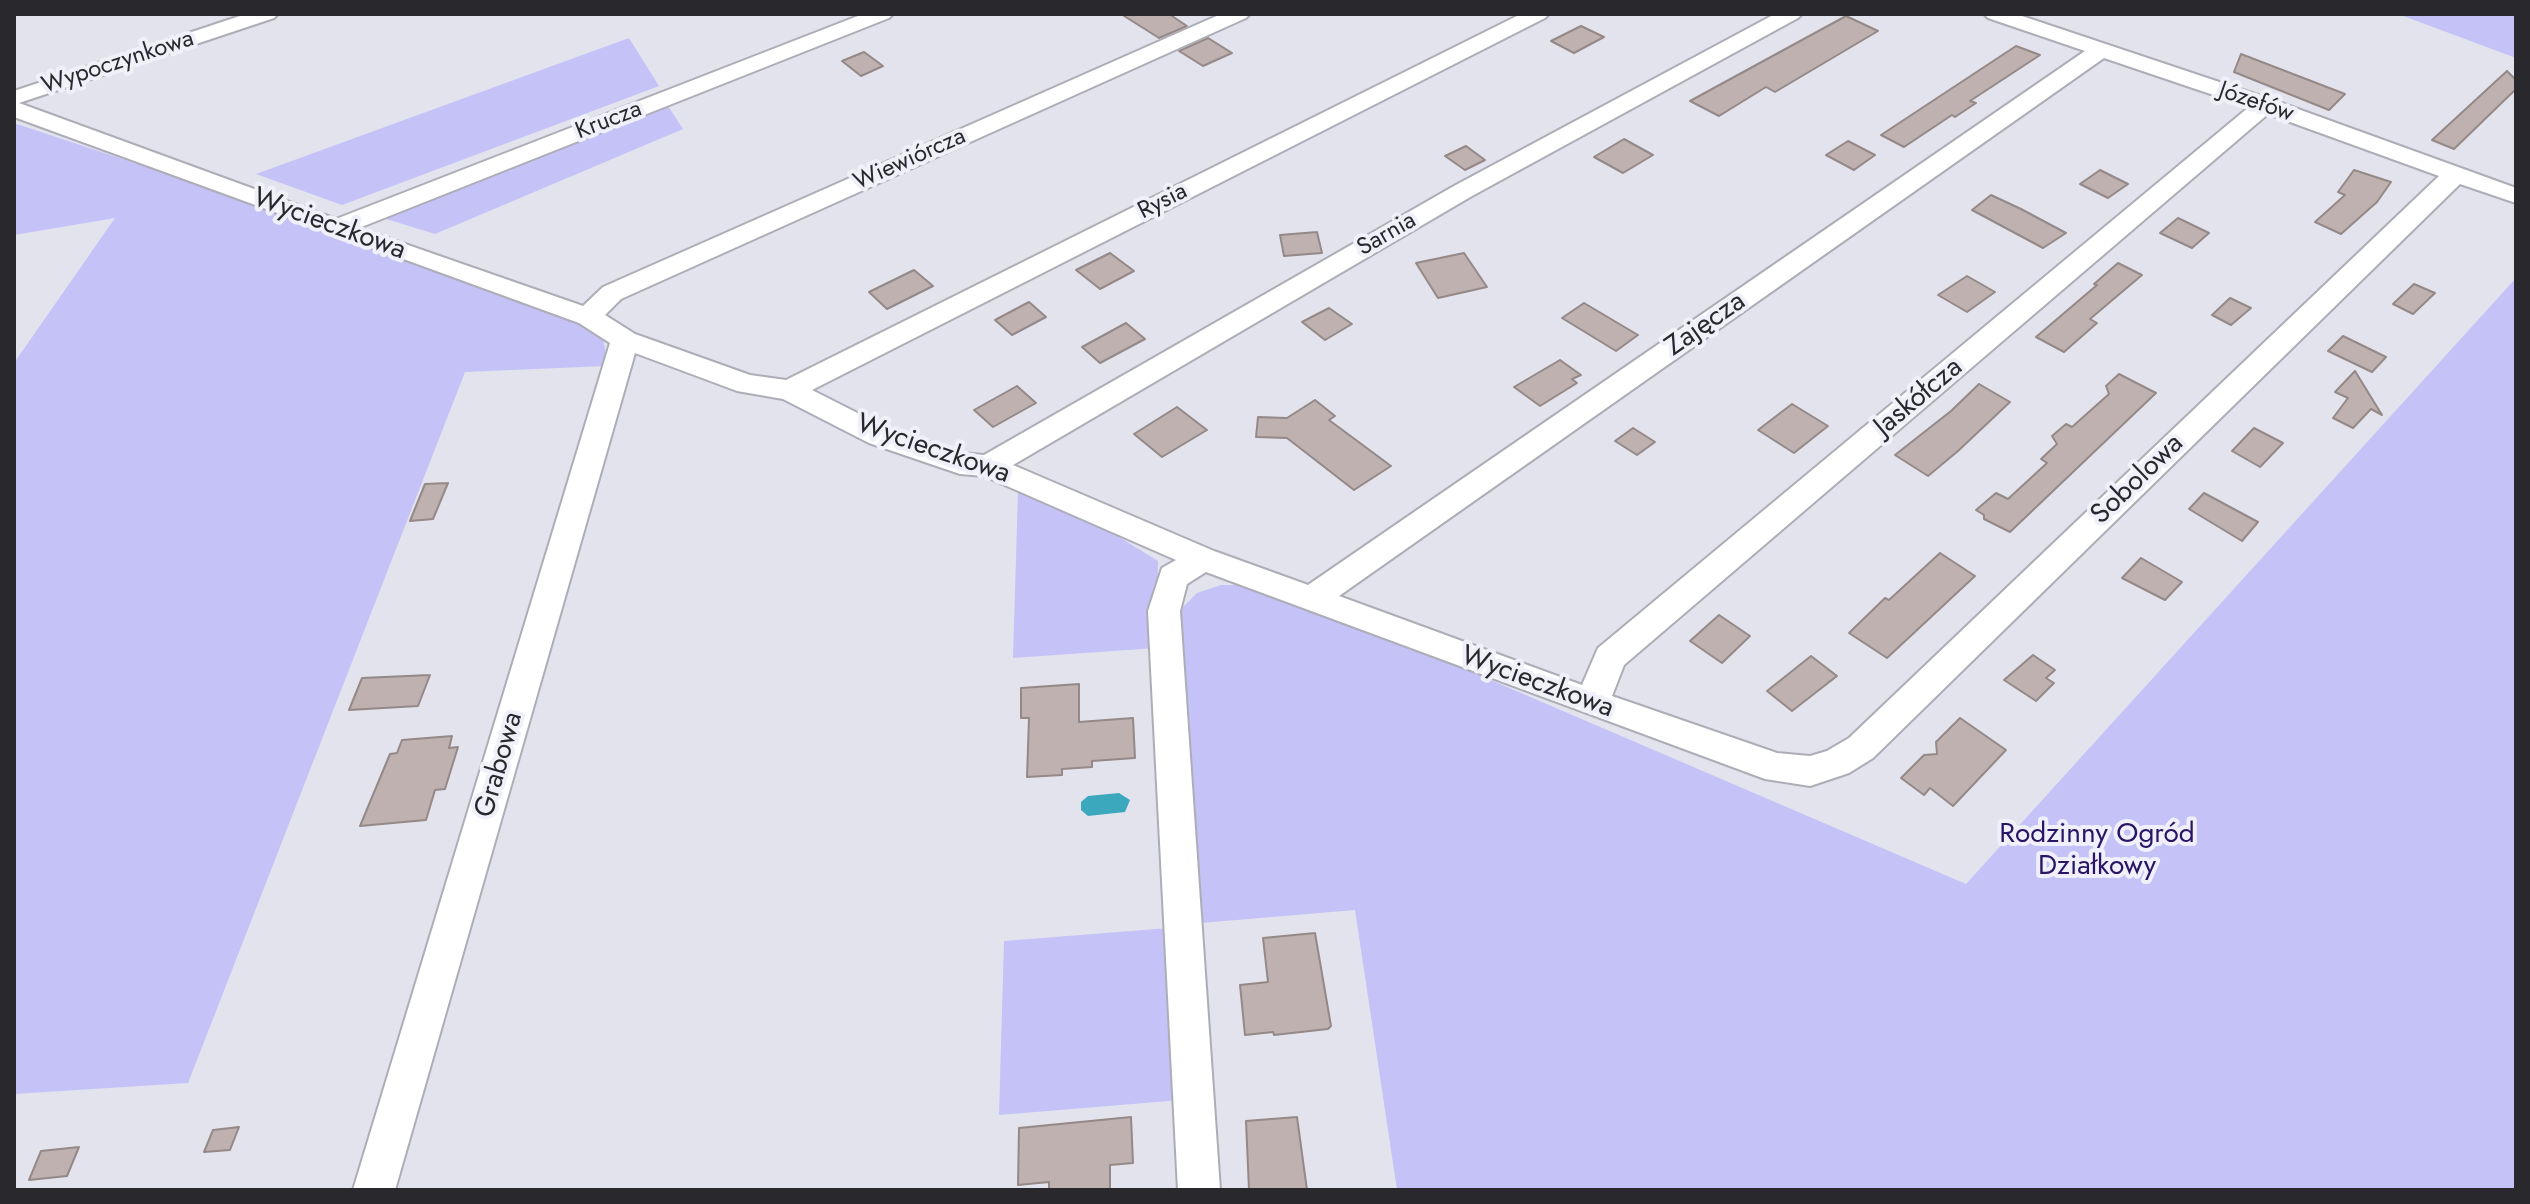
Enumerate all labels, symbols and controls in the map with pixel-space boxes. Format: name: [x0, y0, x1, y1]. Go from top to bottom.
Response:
street label: Wypoczynkowa: [38, 25, 198, 101]
street label: Józefów: [2215, 77, 2297, 129]
street label: Krucza: [572, 95, 646, 147]
street label: Wiewiórcza: [850, 123, 970, 197]
street label: Rysia: [1134, 177, 1192, 227]
street label: Wycieczkowa: [248, 182, 410, 268]
street label: Sarnia: [1352, 207, 1422, 263]
street label: Zajęcza: [1660, 285, 1752, 365]
street label: Jaskółcza: [1868, 351, 1970, 445]
street label: Wycieczkowa: [852, 408, 1014, 492]
street label: Sobolowa: [2085, 428, 2191, 532]
street label: Wycieczkowa: [1456, 640, 1618, 726]
street label: Grabowa: [469, 708, 531, 822]
park label: Rodzinny Ogród Działkowy: [1999, 818, 2195, 884]

